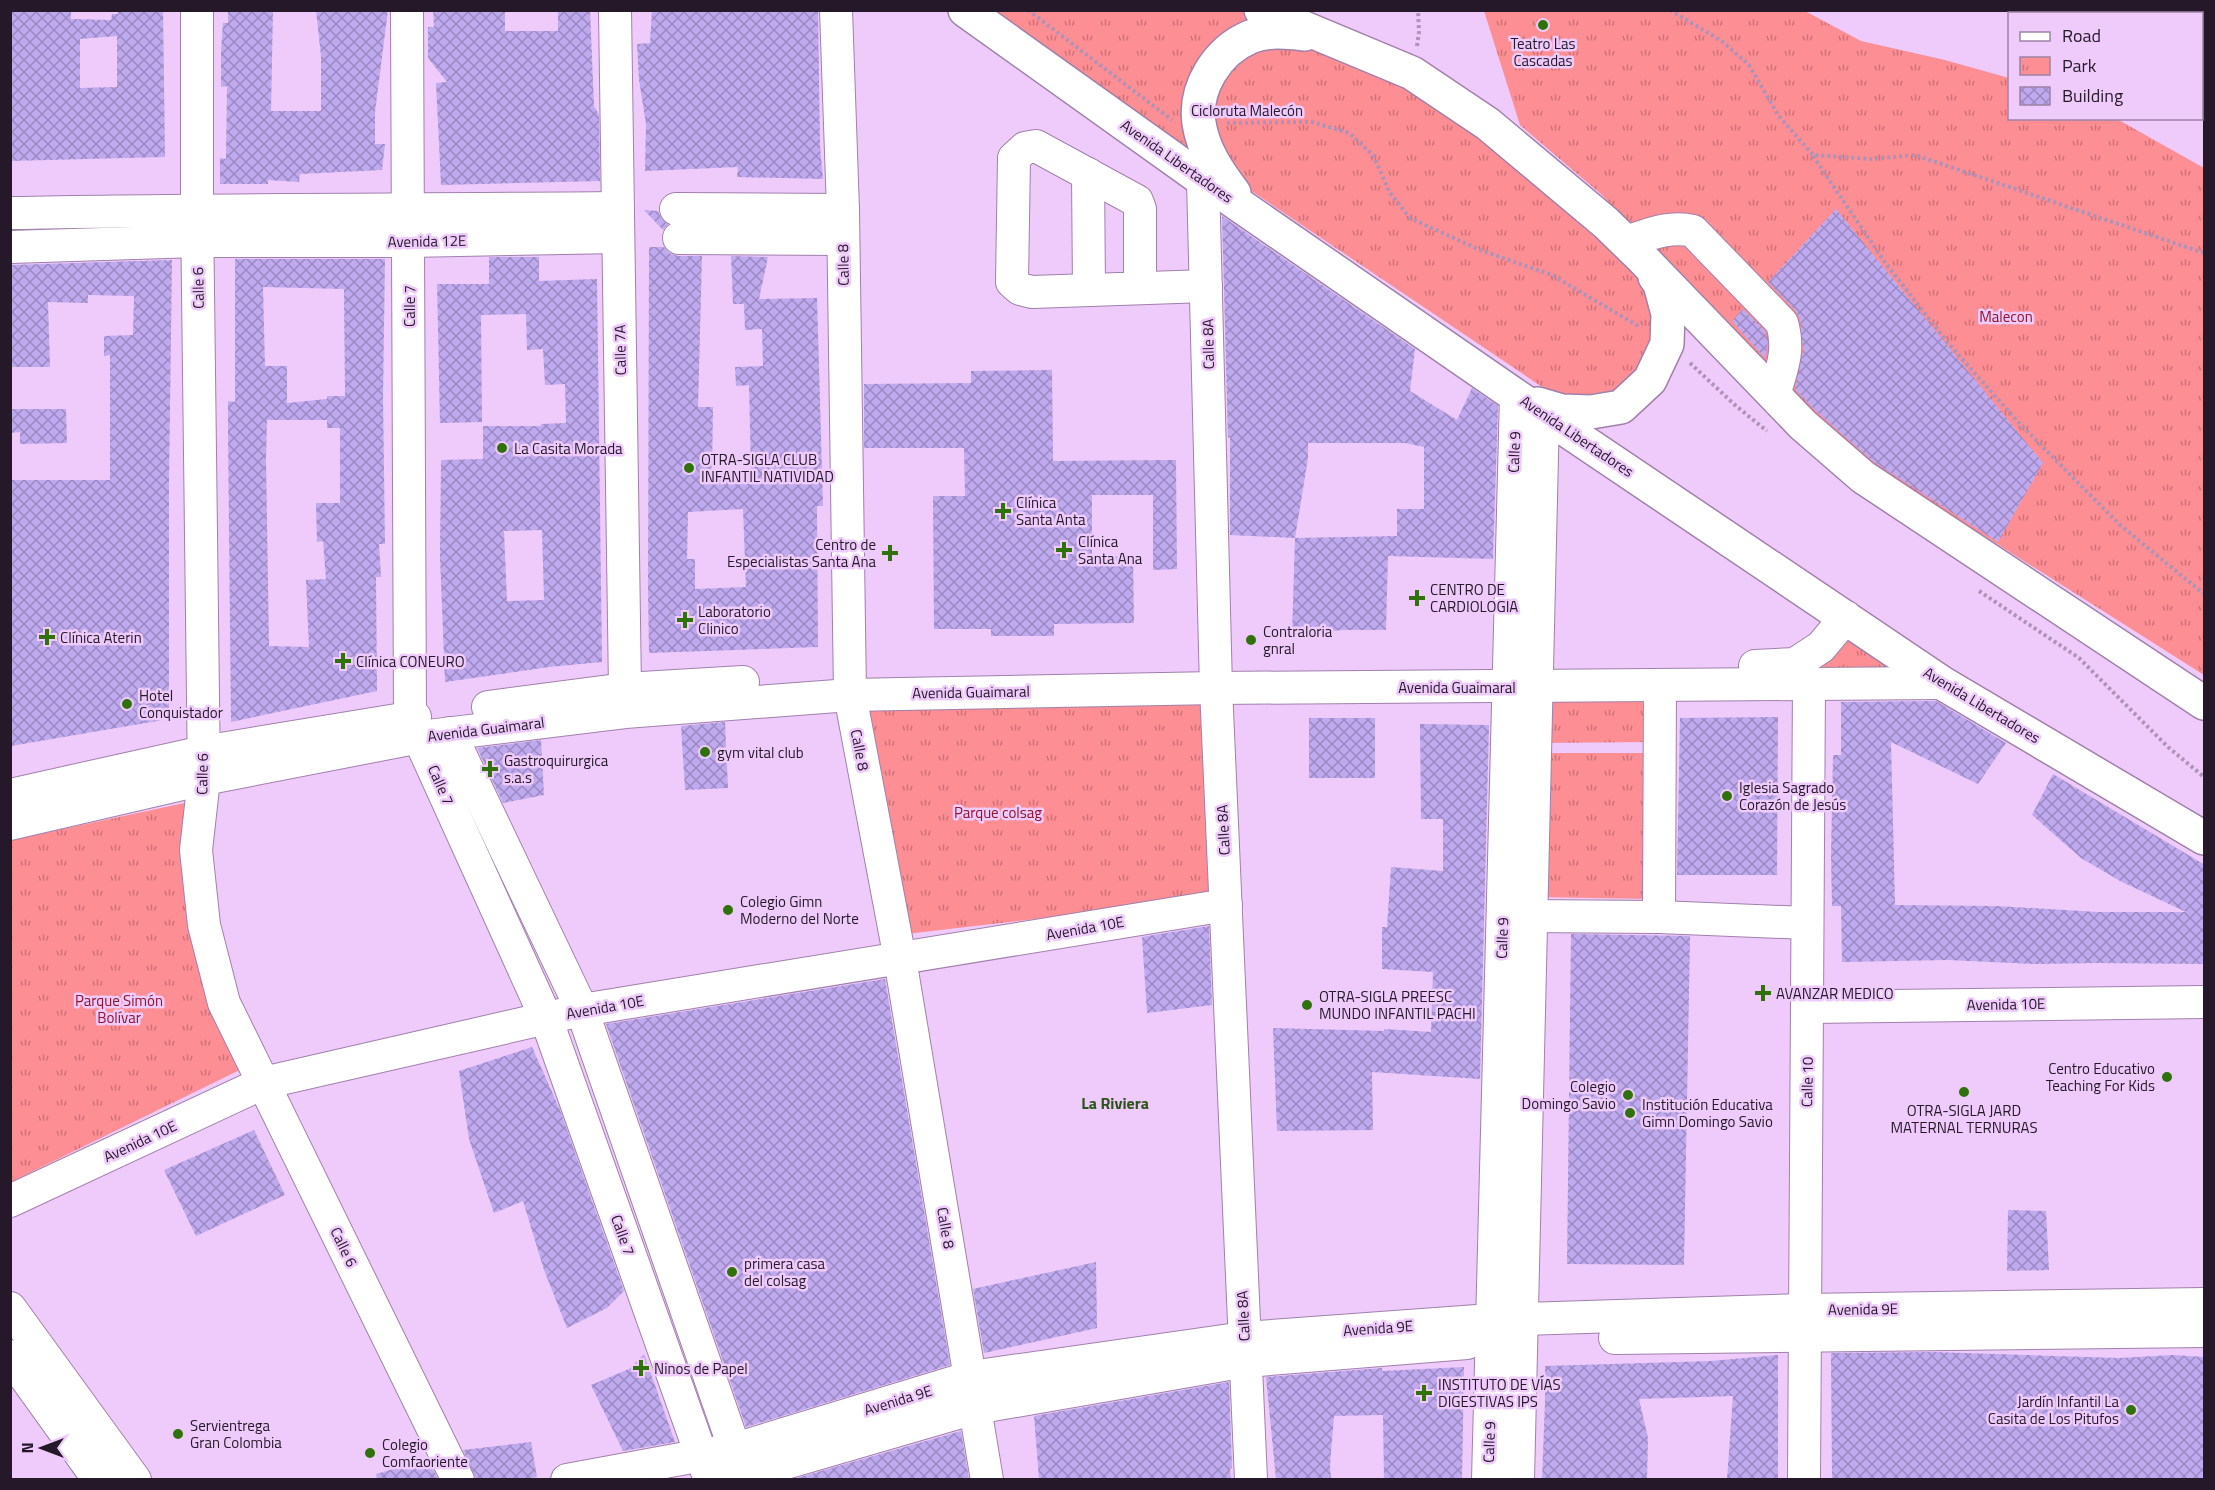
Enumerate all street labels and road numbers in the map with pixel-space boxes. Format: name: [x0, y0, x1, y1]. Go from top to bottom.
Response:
street label: Cicloruta Malecón: [1191, 99, 1303, 122]
street label: Avenida Libertadores: [1116, 113, 1238, 209]
street label: Avenida 12E: [388, 229, 466, 253]
street label: Calle 8: [831, 244, 855, 286]
street label: Calle 6: [186, 267, 210, 309]
street label: Calle 7: [398, 285, 421, 327]
street label: Calle 8A: [1196, 318, 1220, 370]
street label: Calle 7A: [608, 324, 632, 376]
street label: Avenida Libertadores: [1516, 389, 1638, 483]
street label: Calle 9: [1502, 431, 1526, 473]
street label: Avenida Libertadores: [1919, 661, 2045, 749]
street label: Avenida Guaimaral: [1398, 676, 1516, 699]
street label: Avenida Guaimaral: [912, 679, 1030, 705]
street label: Avenida Guaimaral: [426, 710, 546, 748]
street label: Calle 8: [845, 727, 875, 773]
street label: Calle 6: [190, 753, 214, 795]
street label: Calle 7: [422, 761, 460, 809]
street label: Calle 8A: [1210, 804, 1236, 856]
street label: Avenida 10E: [1044, 910, 1126, 946]
street label: Calle 9: [1490, 917, 1514, 959]
street label: Avenida 10E: [564, 989, 646, 1025]
street label: Avenida 10E: [1967, 992, 2045, 1016]
street label: Calle 10: [1795, 1057, 1819, 1107]
street label: Avenida 10E: [100, 1114, 180, 1168]
street label: Calle 8: [931, 1205, 961, 1251]
street label: Calle 7: [605, 1211, 641, 1259]
street label: Calle 6: [324, 1223, 364, 1271]
street label: Calle 8A: [1230, 1290, 1256, 1342]
street label: Avenida 9E: [1828, 1297, 1898, 1321]
street label: Avenida 9E: [1342, 1314, 1414, 1342]
street label: Avenida 9E: [861, 1379, 935, 1421]
street label: Calle 9: [1477, 1421, 1501, 1463]

